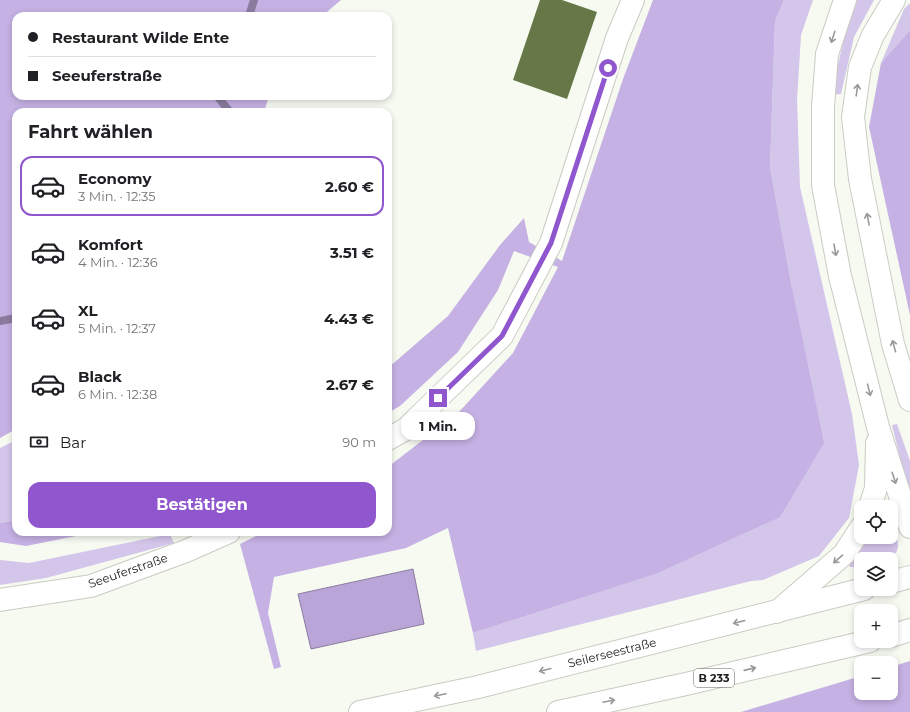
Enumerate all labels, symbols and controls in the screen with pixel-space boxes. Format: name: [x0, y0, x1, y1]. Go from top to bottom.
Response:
text: Restaurant Wilde Ente: [52, 28, 229, 47]
one-way arrow: [828, 31, 836, 43]
route start: [599, 59, 617, 77]
text: Seeuferstraße: [52, 66, 162, 85]
one-way arrow: [853, 84, 861, 97]
text: Fahrt wählen: [28, 121, 153, 143]
icon: car: [30, 168, 66, 204]
text: Economy: [78, 169, 151, 188]
text: 2.60 €: [325, 177, 374, 196]
text: 3 Min. · 12:35: [78, 188, 156, 204]
one-way arrow: [863, 213, 871, 226]
icon: car: [30, 234, 66, 270]
text: Komfort: [78, 235, 143, 254]
text: 3.51 €: [330, 243, 374, 262]
one-way arrow: [831, 244, 839, 257]
text: 4 Min. · 12:36: [78, 254, 158, 270]
icon: car: [30, 300, 66, 336]
text: XL: [78, 301, 97, 320]
text: 4.43 €: [324, 309, 374, 328]
text: 5 Min. · 12:37: [78, 320, 156, 336]
one-way arrow: [890, 340, 897, 353]
icon: car: [30, 366, 66, 402]
text: Black: [78, 367, 122, 386]
text: 2.67 €: [326, 375, 374, 394]
one-way arrow: [865, 384, 873, 397]
text: 6 Min. · 12:38: [78, 386, 157, 402]
route end: [429, 389, 447, 407]
callout: 1 Min.: [401, 412, 475, 440]
text: 1 Min.: [419, 418, 457, 434]
icon: cash: [28, 431, 50, 453]
text: Bar: [60, 433, 86, 452]
text: 90 m: [342, 434, 376, 450]
one-way arrow: [891, 471, 898, 484]
button: Bestätigen: [28, 482, 376, 528]
map controls: [854, 500, 898, 700]
button: locate: [854, 500, 898, 544]
street label: Seeuferstraße: [86, 550, 170, 591]
button: layers: [854, 552, 898, 596]
one-way arrow: [833, 555, 843, 564]
button: +: [854, 604, 898, 648]
one-way arrow: [733, 618, 746, 626]
street label: Seilerseestraße: [566, 634, 658, 671]
button: −: [854, 656, 898, 700]
one-way arrow: [743, 665, 756, 673]
one-way arrow: [539, 667, 552, 675]
road number: B 233: [694, 669, 734, 687]
one-way arrow: [434, 691, 447, 699]
one-way arrow: [603, 696, 616, 704]

